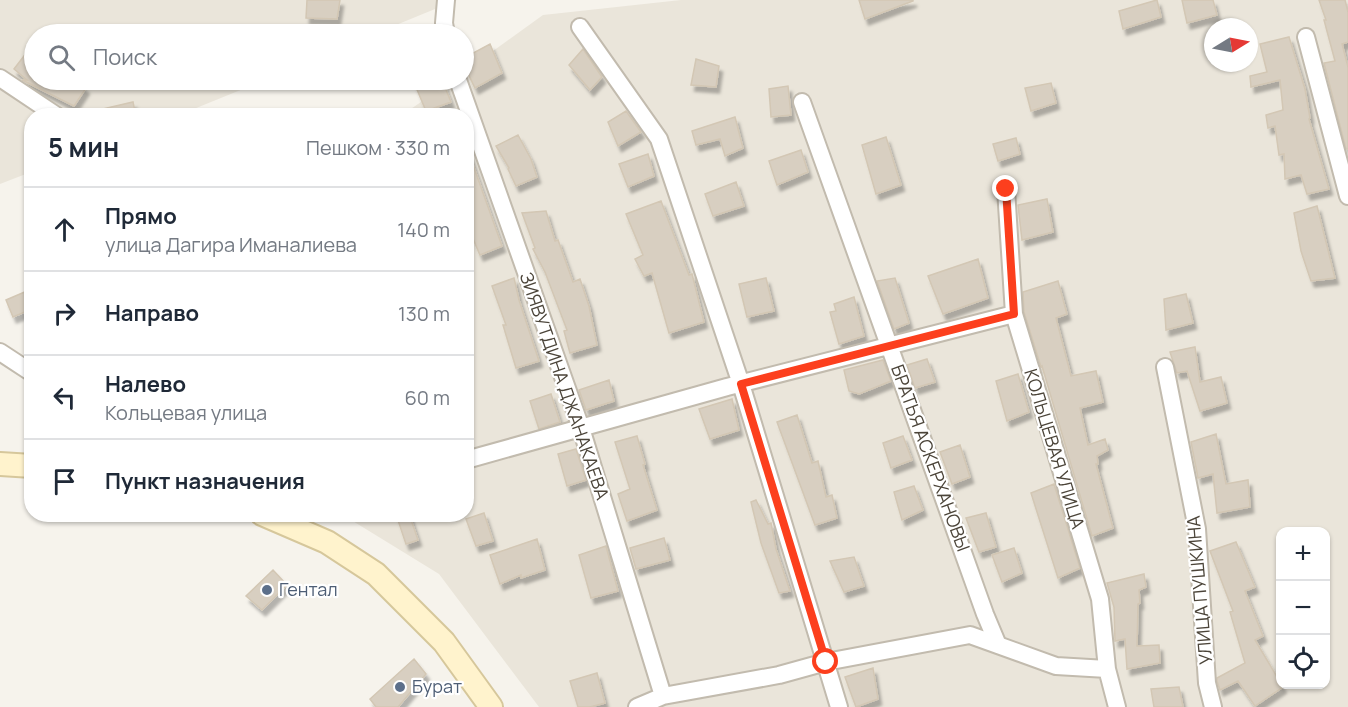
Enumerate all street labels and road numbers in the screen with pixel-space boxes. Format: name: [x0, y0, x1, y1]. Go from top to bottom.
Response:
street label: ЗИЯВУТДИНА ДЖАНАКАЕВА: [515, 269, 615, 503]
street label: БРАТЬЯ АСКЕРХАНОВЫ: [886, 361, 976, 554]
street label: КОЛЬЦЕВАЯ УЛИЦА: [1019, 366, 1091, 532]
street label: УЛИЦА ПУШКИНА: [1180, 514, 1217, 666]

